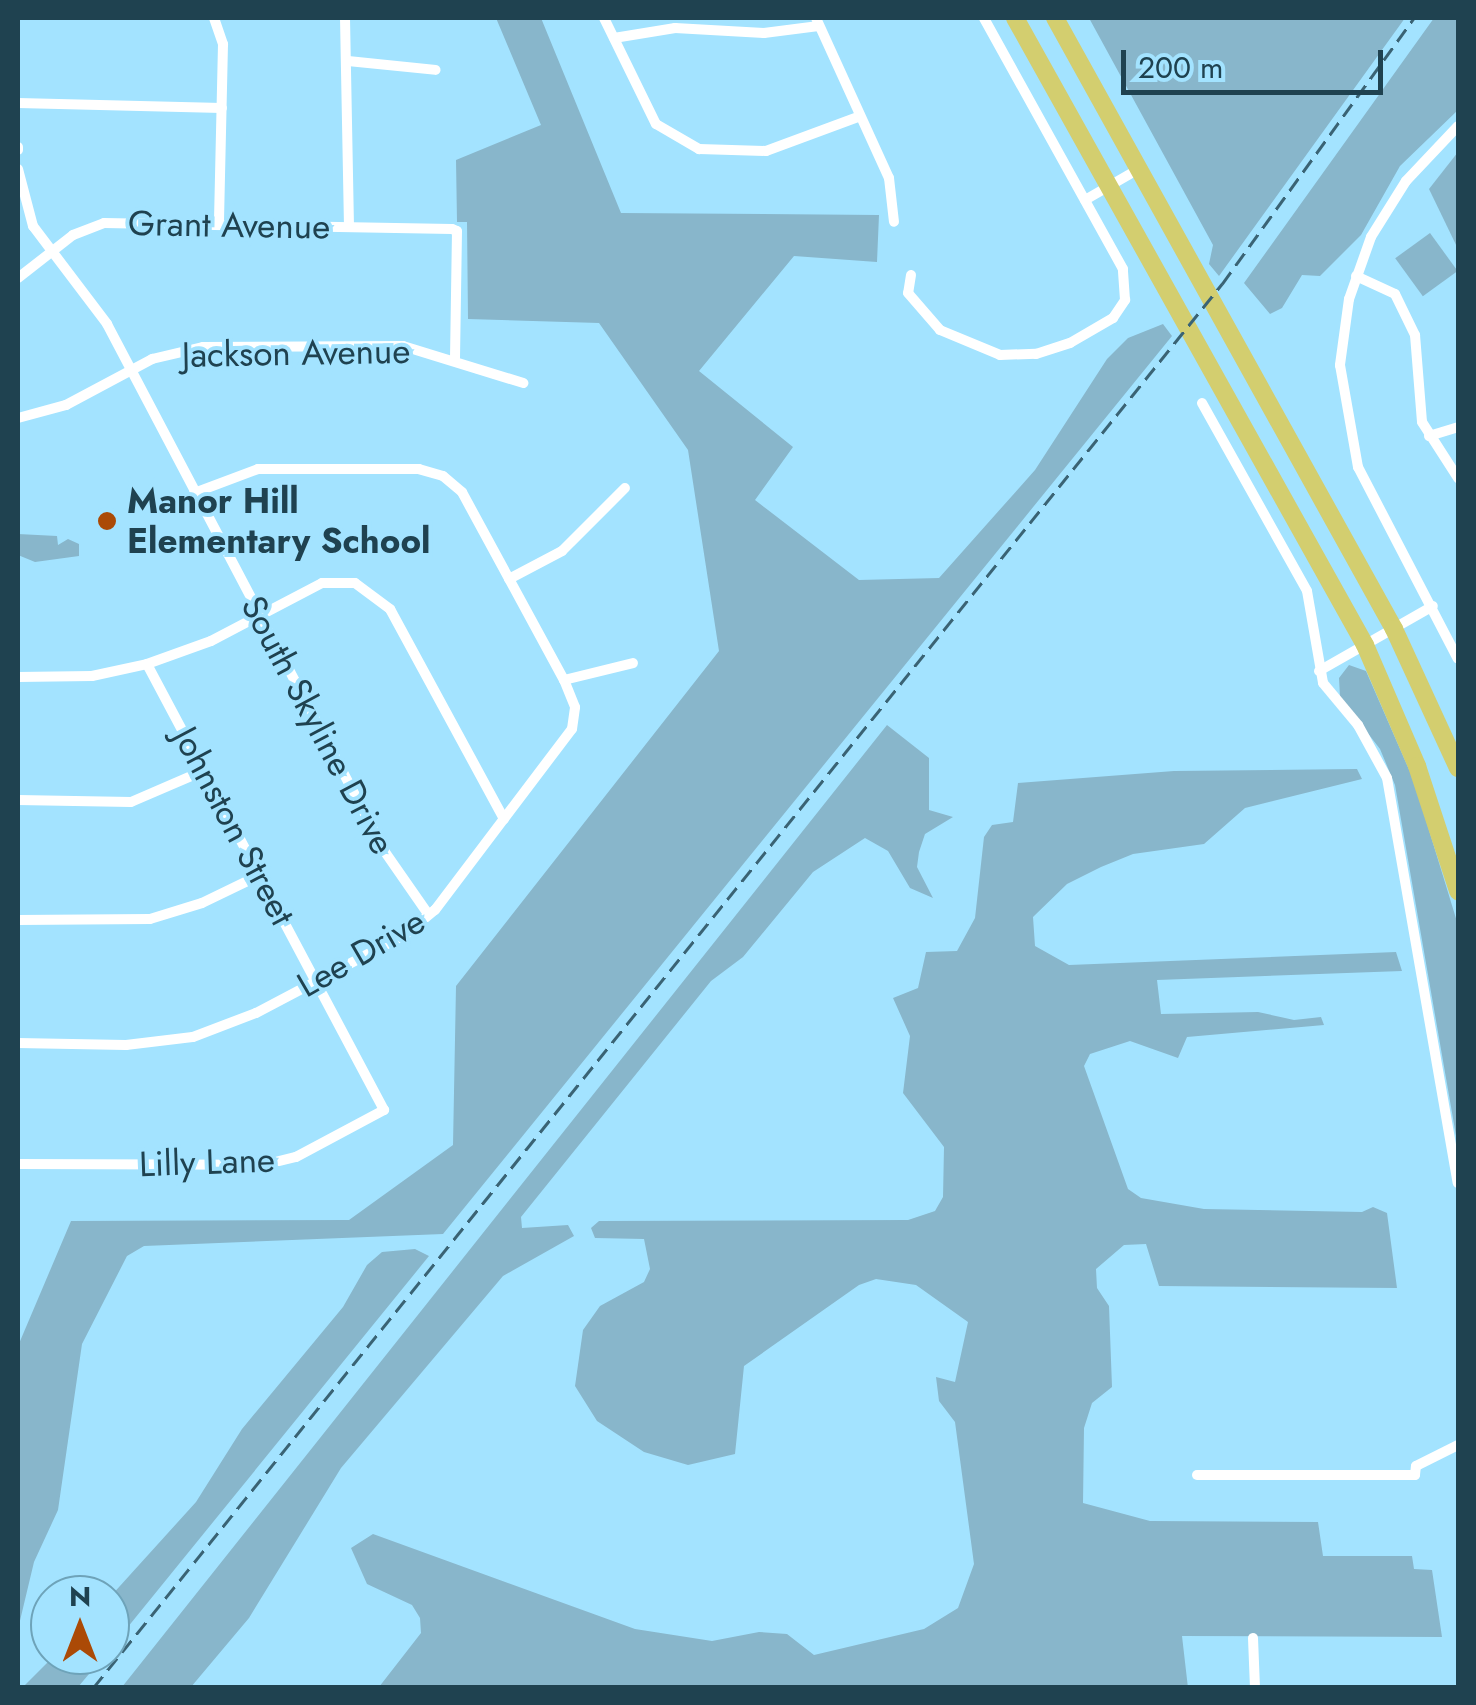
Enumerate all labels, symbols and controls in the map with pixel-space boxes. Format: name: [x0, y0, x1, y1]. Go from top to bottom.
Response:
scale bar: [1126, 30, 1388, 92]
text: 200 m: [1138, 46, 1223, 89]
street label: Grant Avenue: [128, 202, 330, 248]
street label: Jackson Avenue: [181, 330, 411, 376]
place label: Manor Hill Elementary School: [127, 480, 430, 562]
marker: Manor Hill Elementary School: [96, 510, 118, 532]
street label: South Skyline Drive: [232, 589, 404, 861]
street label: Johnston Street: [164, 720, 304, 932]
street label: Lee Drive: [290, 900, 432, 1006]
street label: Lilly Lane: [138, 1139, 276, 1185]
north arrow: [30, 1575, 130, 1675]
text: N: [69, 1576, 91, 1617]

